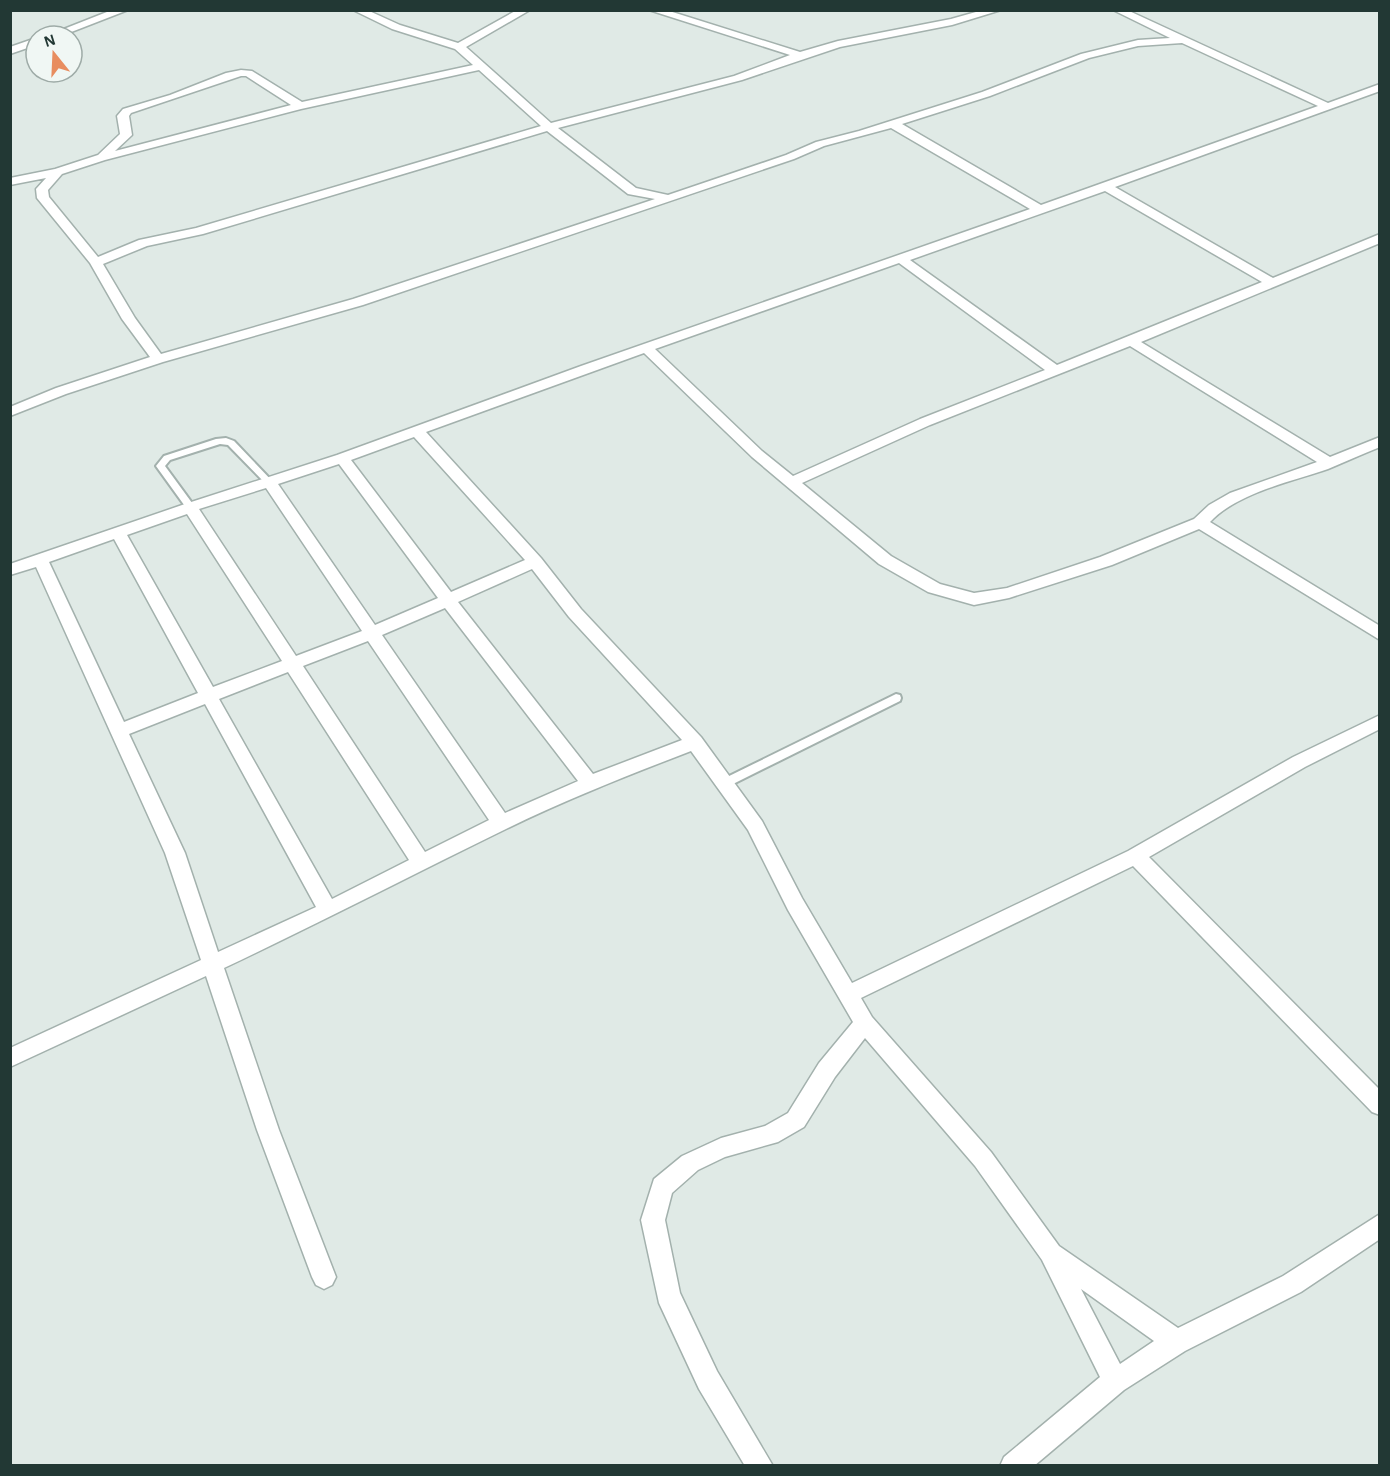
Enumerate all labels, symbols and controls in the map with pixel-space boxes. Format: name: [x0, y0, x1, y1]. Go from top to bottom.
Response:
north arrow: [24, 24, 84, 84]
text: N: [42, 31, 57, 50]

